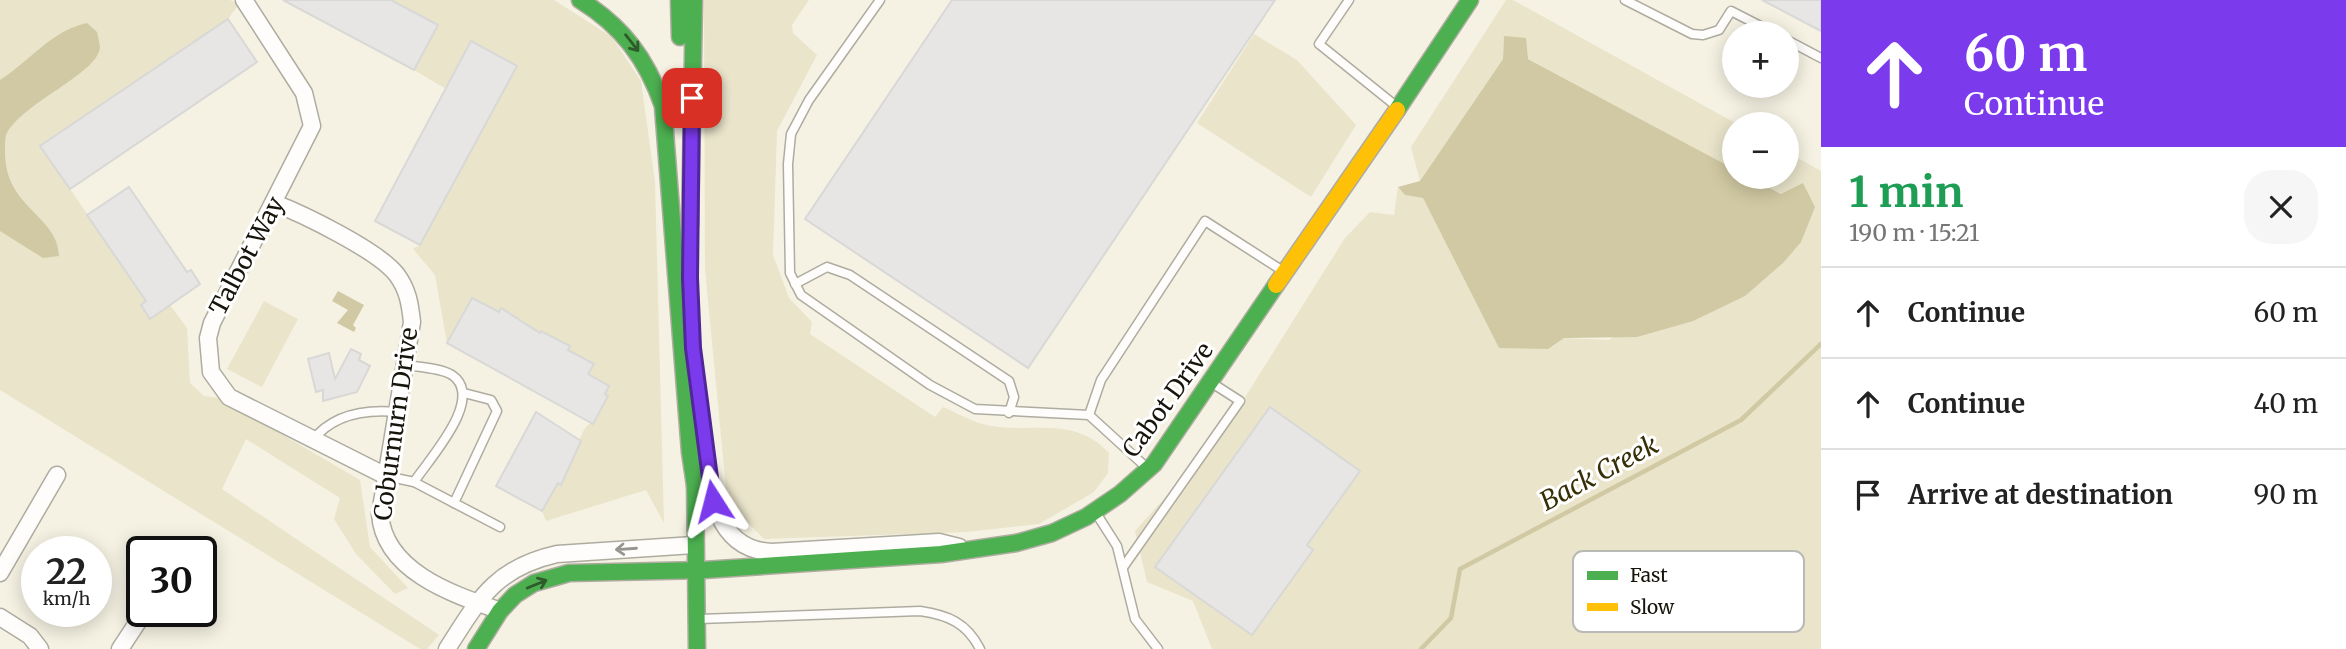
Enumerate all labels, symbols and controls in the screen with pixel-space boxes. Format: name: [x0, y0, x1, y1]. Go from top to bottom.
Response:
map controls: [1722, 21, 1799, 189]
button: +: [1722, 21, 1799, 98]
text: 60 m: [1964, 23, 2087, 84]
icon: ahead: [1849, 28, 1940, 119]
one-way arrow: [625, 33, 640, 52]
pin: [662, 68, 722, 128]
icon: arrive: [673, 79, 711, 117]
text: Continue: [1964, 84, 2104, 124]
button: −: [1722, 112, 1799, 189]
text: 1 min: [1849, 166, 1963, 218]
button: close: [2244, 170, 2318, 244]
street label: Talbot Way: [202, 191, 291, 320]
text: 190 m · 15:21: [1849, 218, 1979, 247]
icon: ahead: [1849, 294, 1887, 332]
text: Continue: [1908, 296, 2025, 329]
text: 60 m: [2254, 296, 2318, 329]
street label: Coburnurn Drive: [367, 325, 424, 522]
street label: Cabot Drive: [1115, 336, 1220, 463]
icon: ahead: [1849, 385, 1887, 423]
text: Continue: [1908, 387, 2025, 420]
text: 40 m: [2254, 387, 2318, 420]
water label: Back Creek: [1534, 428, 1663, 517]
position arrow: [676, 464, 750, 538]
icon: arrive: [1849, 476, 1887, 514]
text: Arrive at destination: [1908, 478, 2173, 511]
text: 90 m: [2254, 478, 2318, 511]
speed limit sign: 30: [126, 536, 217, 627]
one-way arrow: [615, 543, 638, 556]
text: 22: [46, 550, 87, 594]
legend: [1573, 551, 1804, 632]
text: Fast: [1630, 563, 1668, 587]
one-way arrow: [526, 576, 548, 589]
text: km/h: [43, 587, 90, 610]
text: Slow: [1630, 595, 1675, 619]

